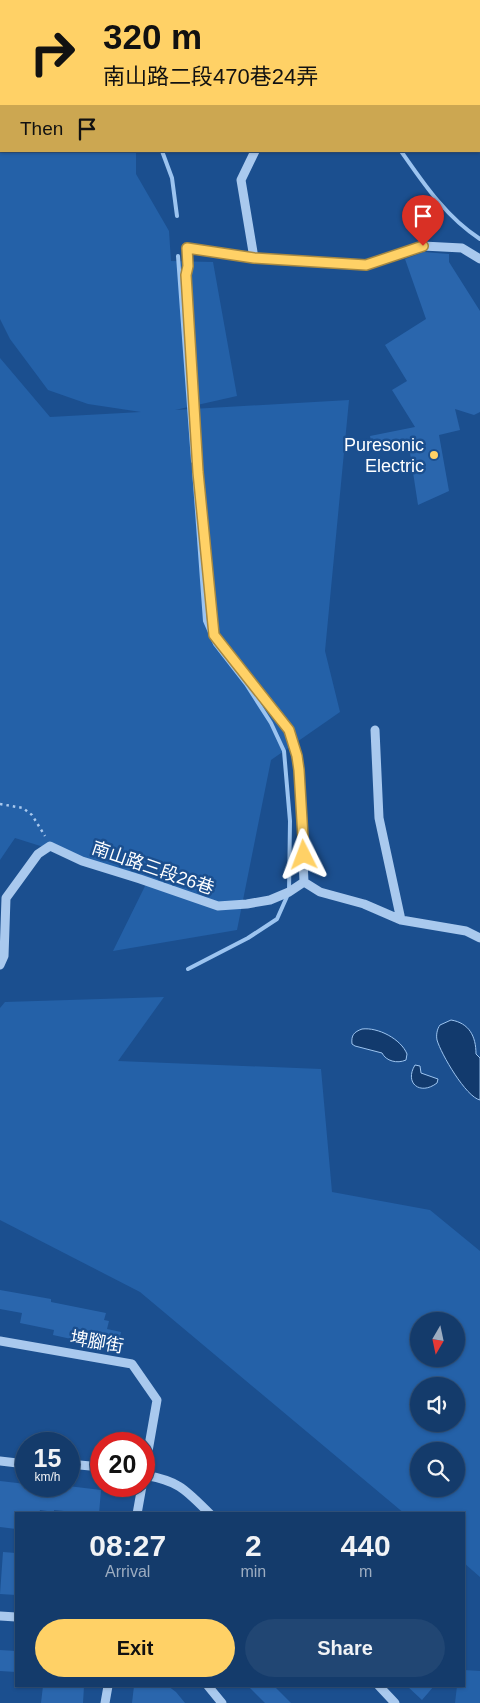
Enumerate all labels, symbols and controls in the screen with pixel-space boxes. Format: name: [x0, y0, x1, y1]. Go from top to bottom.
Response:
text: 320 m: [103, 17, 202, 56]
icon: right: [20, 20, 85, 85]
text: 南山路二段470巷24弄: [103, 64, 318, 89]
icon: arrive: [73, 115, 101, 143]
text: Then: [20, 118, 63, 139]
pin: [402, 195, 444, 246]
icon: arrive: [409, 202, 437, 230]
place label: Puresonic Electric: [344, 435, 424, 476]
marker: Puresonic Electric: [428, 449, 440, 461]
position arrow: [277, 828, 329, 880]
street label: 南山路三段26巷: [89, 838, 217, 898]
north arrow: [410, 1312, 465, 1368]
map controls: [410, 1312, 465, 1497]
street label: 埤腳街: [69, 1327, 125, 1357]
button: sound: [410, 1377, 465, 1432]
speed limit sign: 20: [90, 1432, 155, 1497]
button: search: [410, 1442, 465, 1497]
text: 15: [34, 1444, 61, 1472]
text: km/h: [34, 1470, 61, 1484]
text: 08:27: [89, 1529, 166, 1562]
text: 2: [245, 1529, 262, 1562]
text: 440: [341, 1529, 391, 1562]
text: Arrival: [105, 1563, 150, 1580]
text: min: [240, 1563, 266, 1580]
text: m: [359, 1563, 372, 1580]
button: Exit: [35, 1619, 235, 1677]
button: Share: [245, 1619, 445, 1677]

